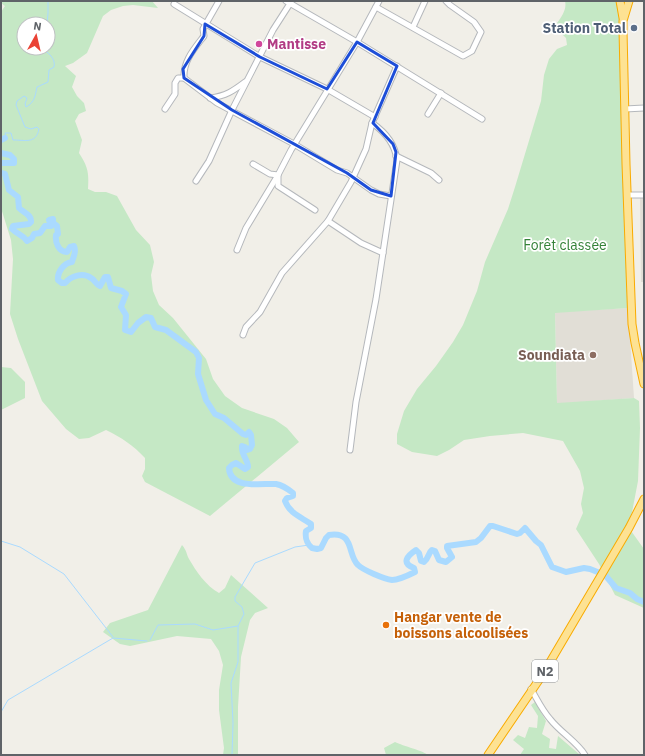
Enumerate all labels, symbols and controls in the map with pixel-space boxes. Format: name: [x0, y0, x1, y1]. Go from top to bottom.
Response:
north arrow: [16, 16, 56, 56]
text: N: [32, 19, 42, 34]
place label: Station Total: [543, 19, 626, 37]
marker: Station Total: [629, 23, 639, 33]
place label: Mantisse: [267, 35, 326, 53]
marker: Mantisse: [254, 39, 264, 49]
park label: Forêt classée: [523, 236, 607, 254]
place label: Soundiata: [518, 346, 585, 364]
marker: Soundiata: [588, 350, 598, 360]
place label: Hangar vente de boissons alcoolisées: [394, 608, 528, 642]
marker: Hangar vente de boissons alcoolisées: [381, 620, 391, 630]
road number: N2: [532, 660, 558, 682]

